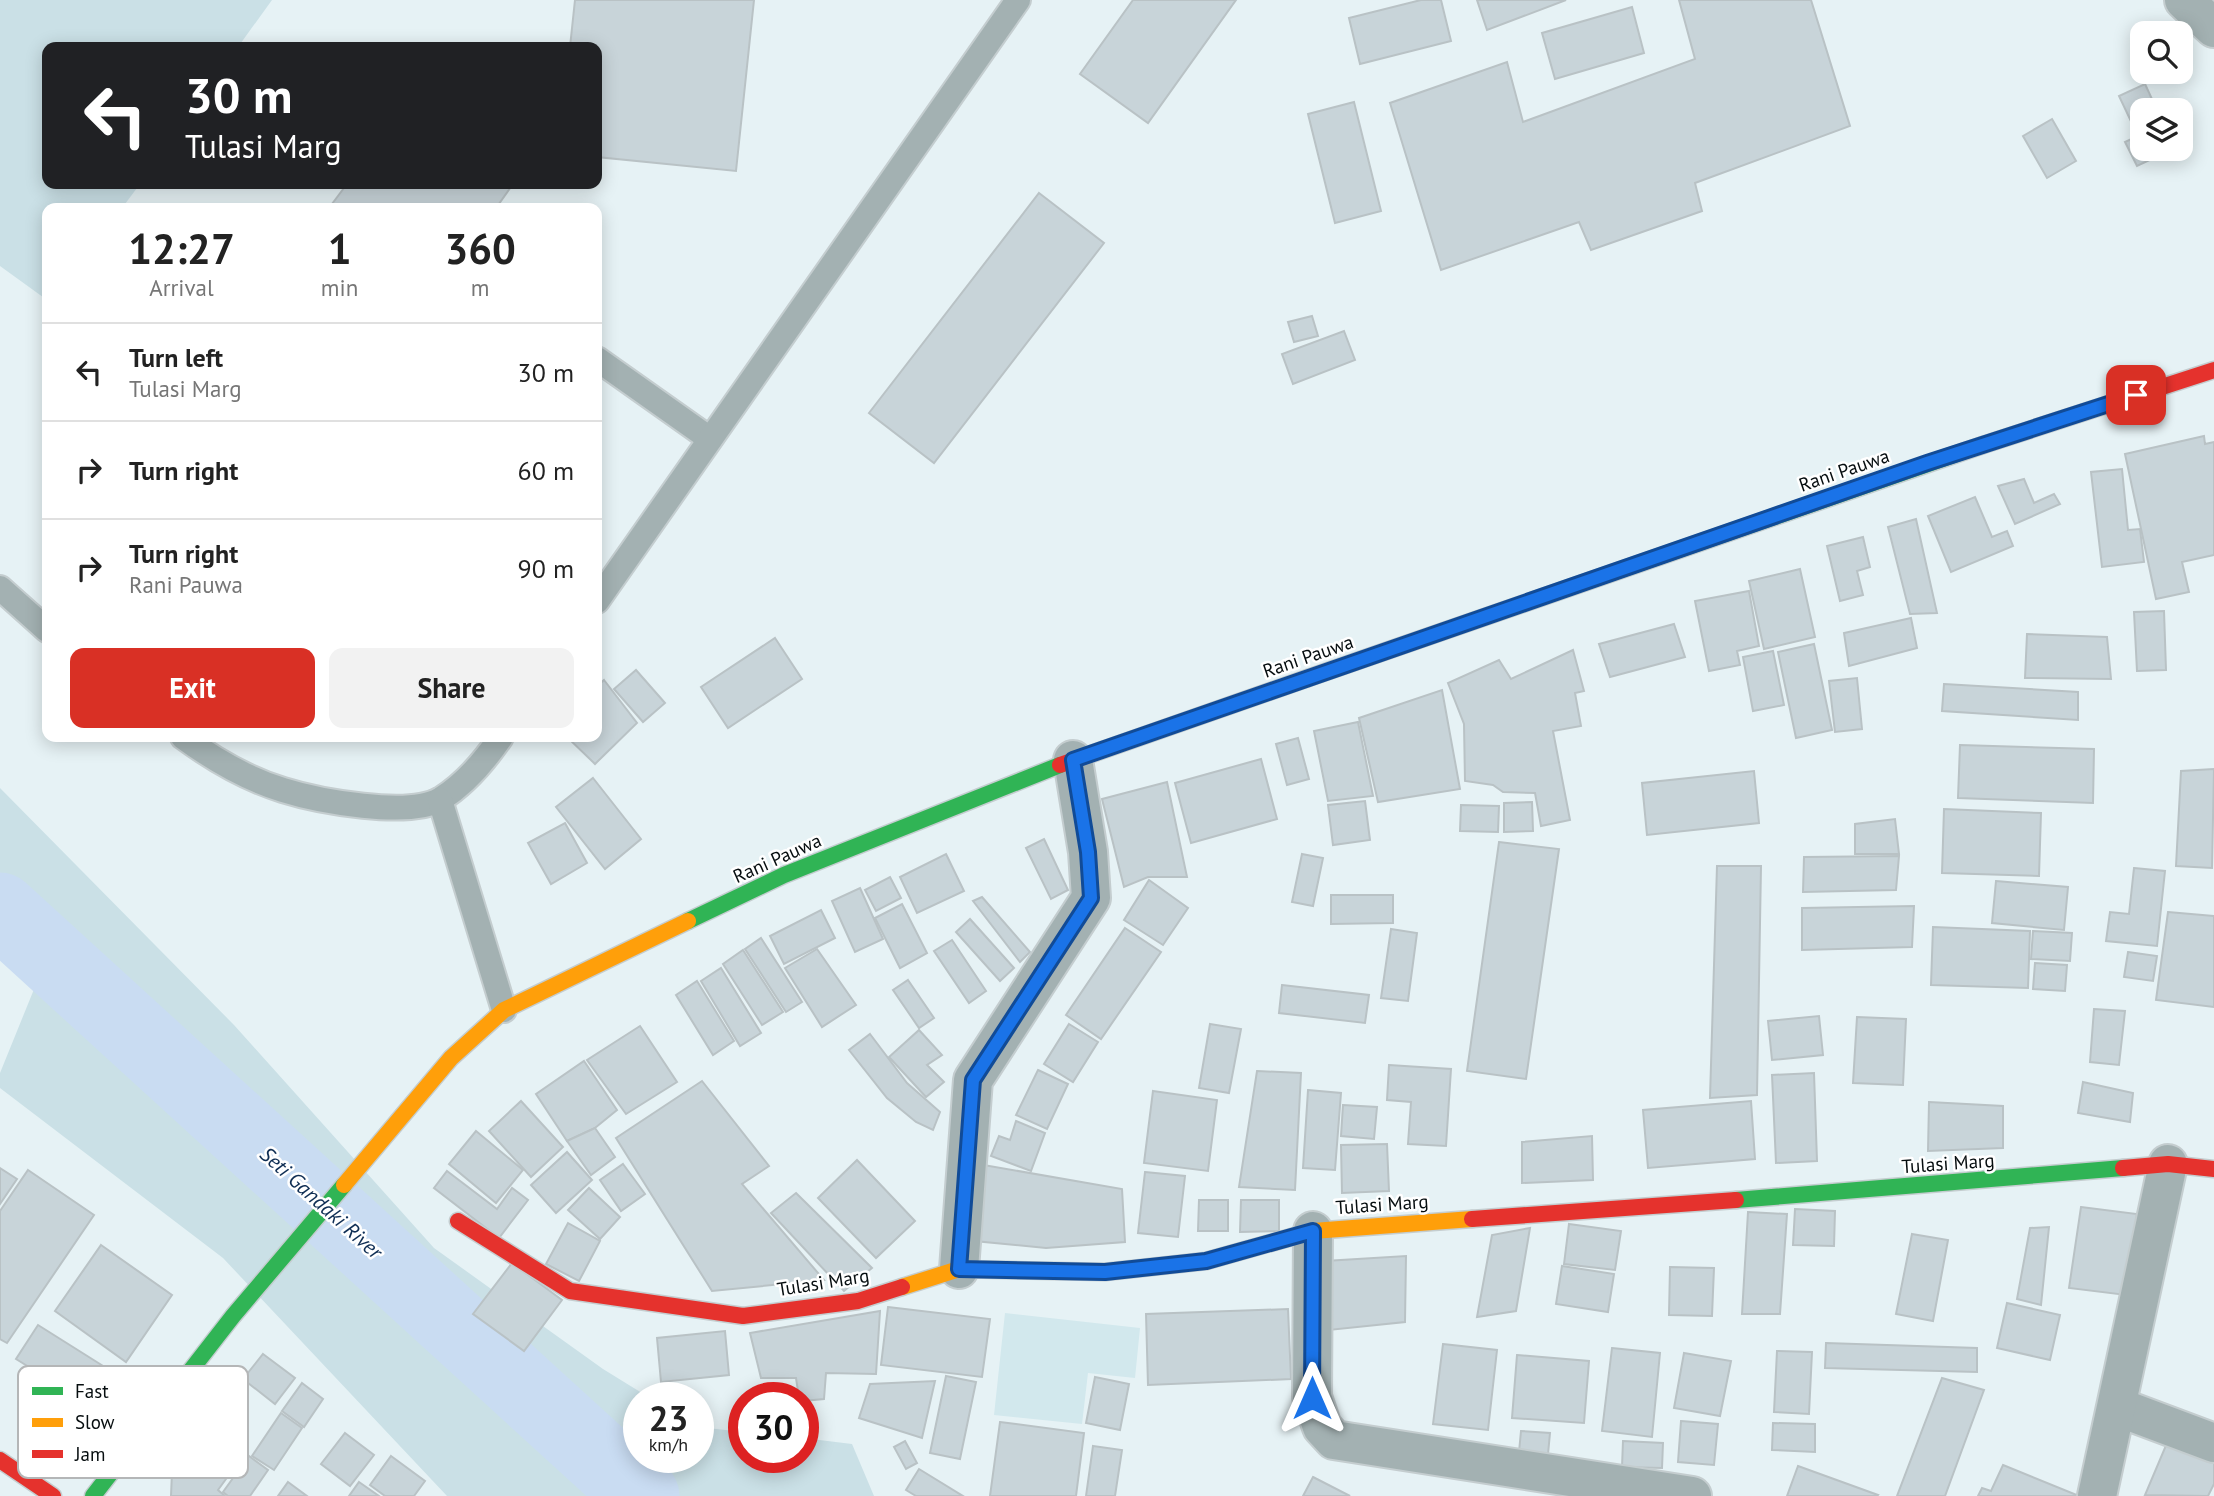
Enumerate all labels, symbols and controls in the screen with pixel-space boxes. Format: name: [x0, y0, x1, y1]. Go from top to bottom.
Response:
map controls: [2130, 21, 2193, 161]
button: search: [2130, 21, 2193, 84]
text: 30 m: [185, 63, 292, 127]
icon: left: [70, 70, 161, 161]
button: layers: [2130, 98, 2193, 161]
text: Tulasi Marg: [185, 125, 342, 167]
text: 12:27: [128, 221, 235, 276]
text: 1: [328, 221, 351, 276]
text: 360: [444, 221, 516, 276]
text: Arrival: [149, 273, 214, 302]
text: min: [321, 273, 358, 302]
text: m: [471, 273, 489, 302]
text: Turn left: [129, 341, 223, 374]
icon: left: [70, 353, 108, 391]
text: 30 m: [518, 356, 574, 389]
pin: [2106, 365, 2166, 425]
text: Tulasi Marg: [129, 374, 242, 403]
icon: arrive: [2117, 376, 2155, 414]
street label: Rani Pauwa: [1796, 443, 1892, 497]
icon: right: [70, 451, 108, 489]
text: Turn right: [129, 454, 238, 487]
text: 60 m: [518, 454, 574, 487]
text: Turn right: [129, 537, 238, 570]
icon: right: [70, 549, 108, 587]
text: 90 m: [518, 552, 574, 585]
text: Rani Pauwa: [129, 570, 243, 599]
street label: Rani Pauwa: [1260, 629, 1356, 683]
button: Exit: [70, 648, 315, 728]
button: Share: [329, 648, 574, 728]
street label: Rani Pauwa: [729, 828, 825, 888]
water label: Seti Gandaki River: [255, 1141, 390, 1266]
street label: Tulasi Marg: [1901, 1148, 1995, 1178]
street label: Tulasi Marg: [1335, 1189, 1429, 1219]
street label: Tulasi Marg: [775, 1263, 871, 1301]
position arrow: [1275, 1361, 1349, 1435]
legend: [18, 1366, 248, 1478]
text: Fast: [75, 1379, 109, 1403]
speed limit sign: 30: [728, 1382, 819, 1473]
text: 23: [649, 1395, 688, 1441]
text: Slow: [75, 1410, 115, 1434]
text: km/h: [649, 1433, 688, 1456]
text: Jam: [74, 1442, 105, 1466]

